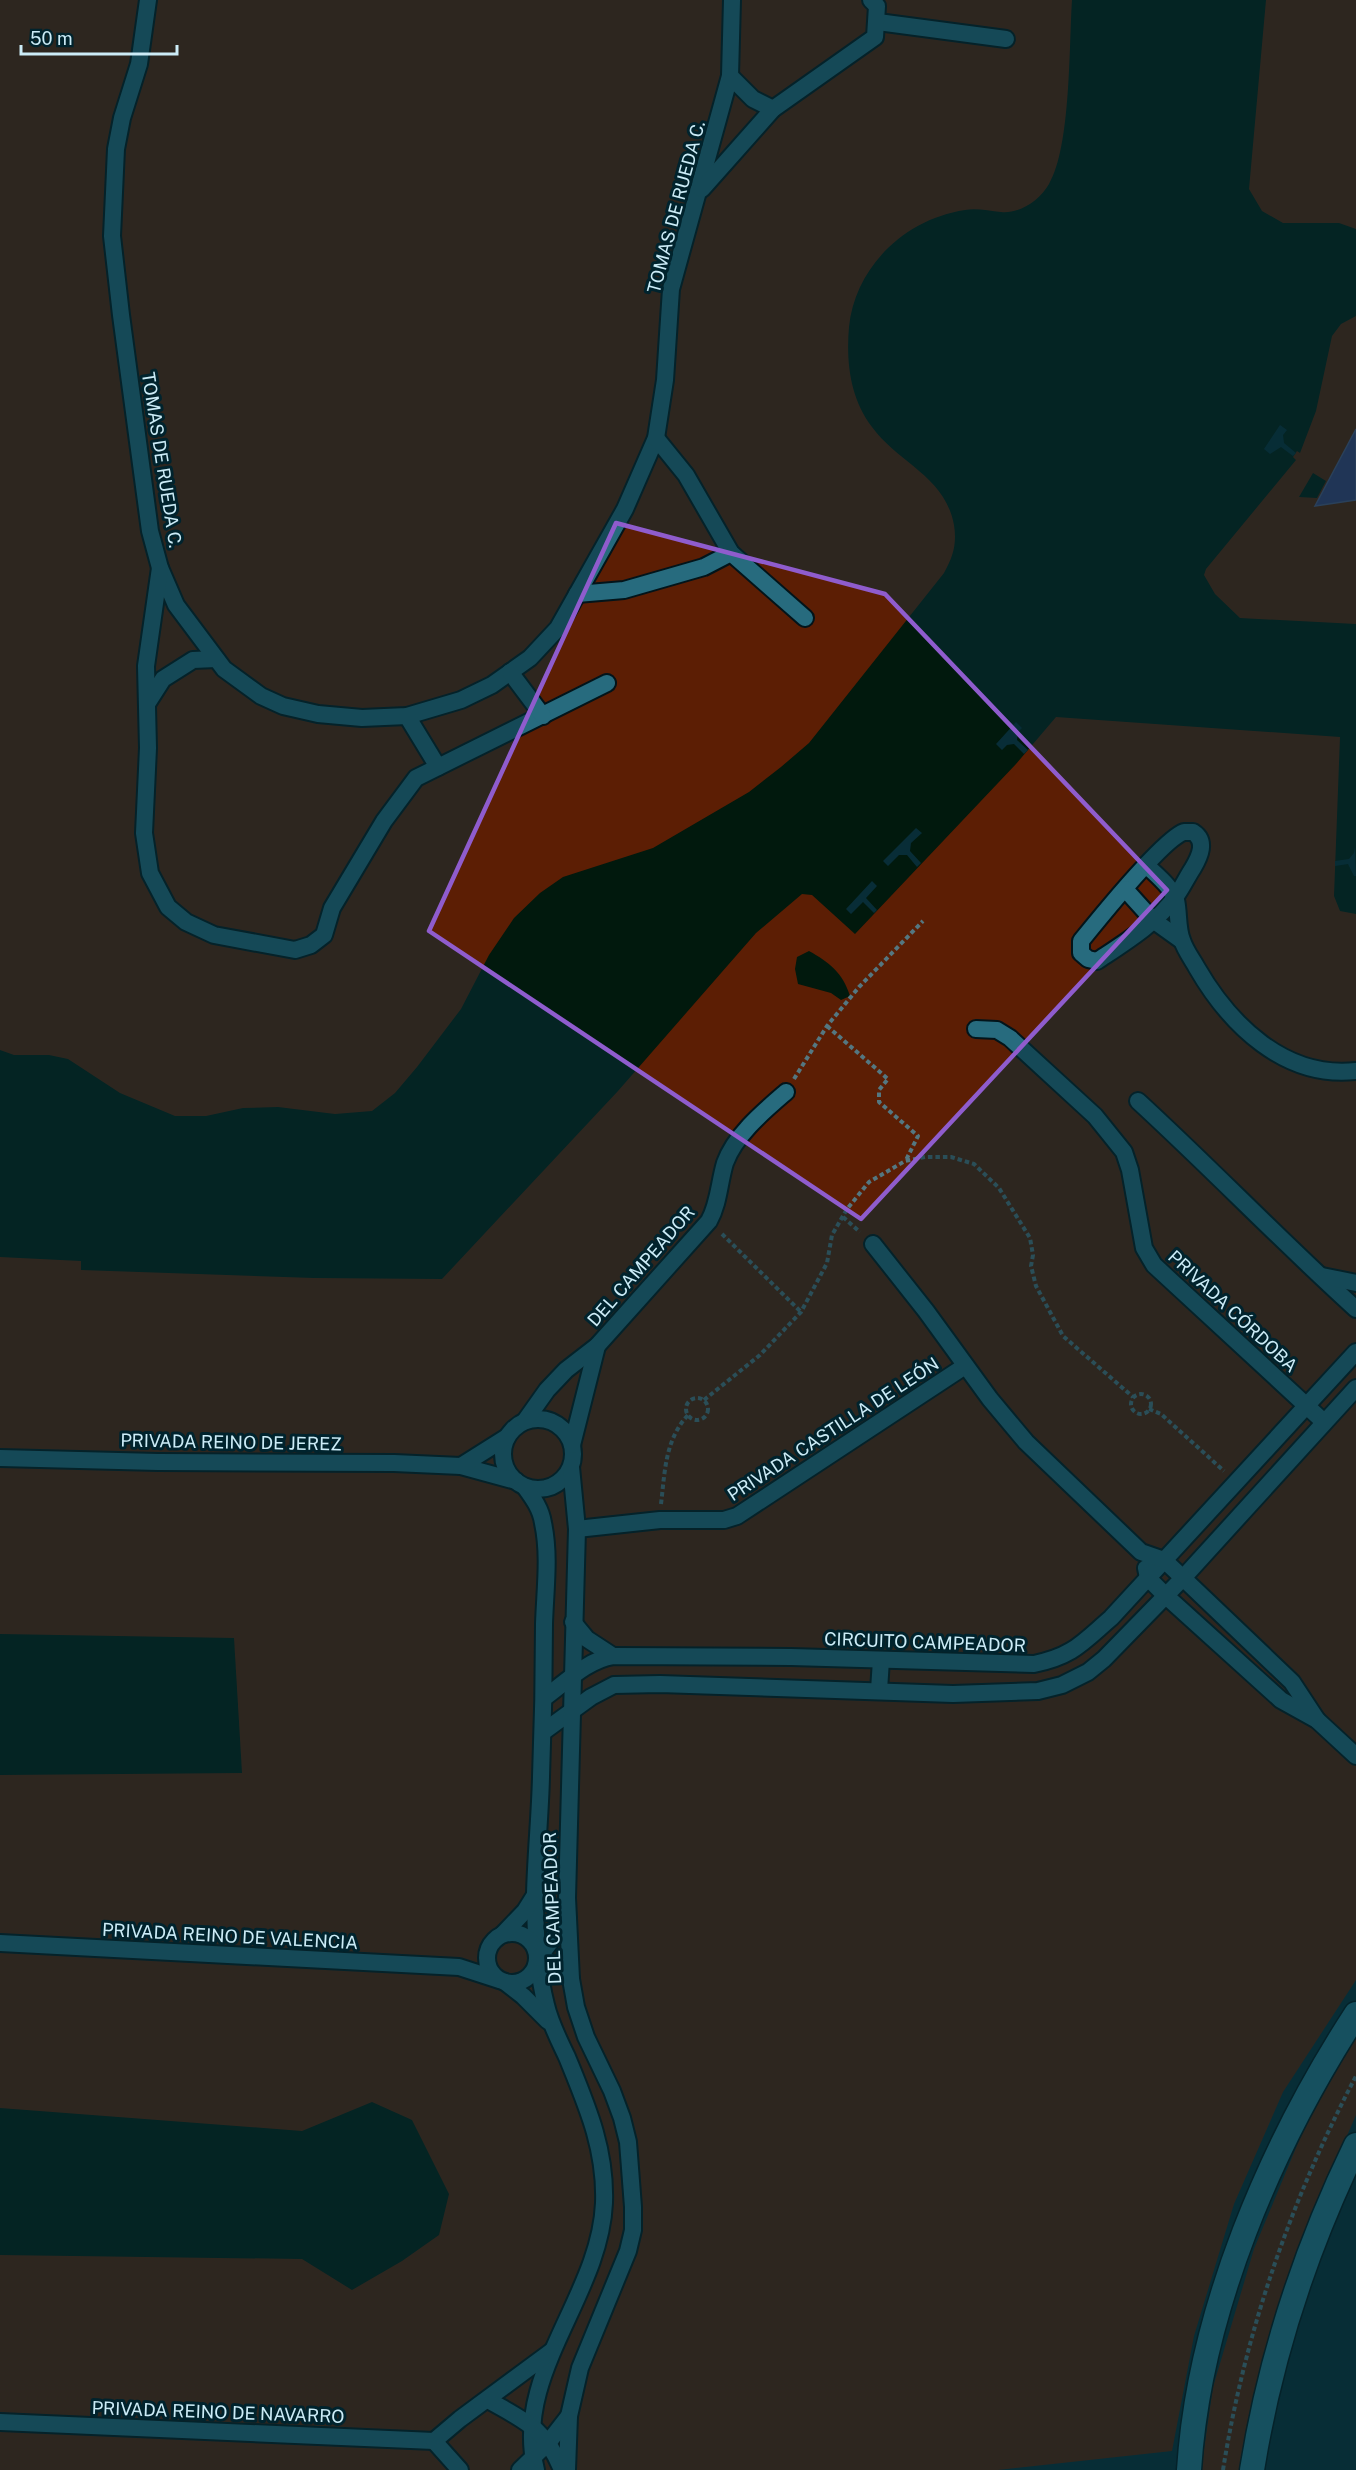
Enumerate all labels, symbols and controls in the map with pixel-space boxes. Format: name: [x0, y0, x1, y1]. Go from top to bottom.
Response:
scale bar: [21, 18, 177, 56]
text: 50 m: [30, 28, 73, 49]
street label: TOMAS DE RUEDA C.: [643, 118, 709, 296]
street label: TOMAS DE RUEDA C.: [138, 371, 186, 549]
street label: DEL CAMPEADOR: [583, 1202, 699, 1330]
street label: PRIVADA CÓRDOBA: [1164, 1245, 1303, 1376]
street label: PRIVADA CASTILLA DE LEÓN: [723, 1352, 942, 1505]
street label: PRIVADA REINO DE JEREZ: [120, 1430, 342, 1454]
street label: CIRCUITO CAMPEADOR: [824, 1628, 1026, 1656]
street label: DEL CAMPEADOR: [539, 1831, 565, 1985]
street label: PRIVADA REINO DE VALENCIA: [101, 1919, 359, 1953]
street label: PRIVADA REINO DE NAVARRO: [91, 2397, 345, 2427]

